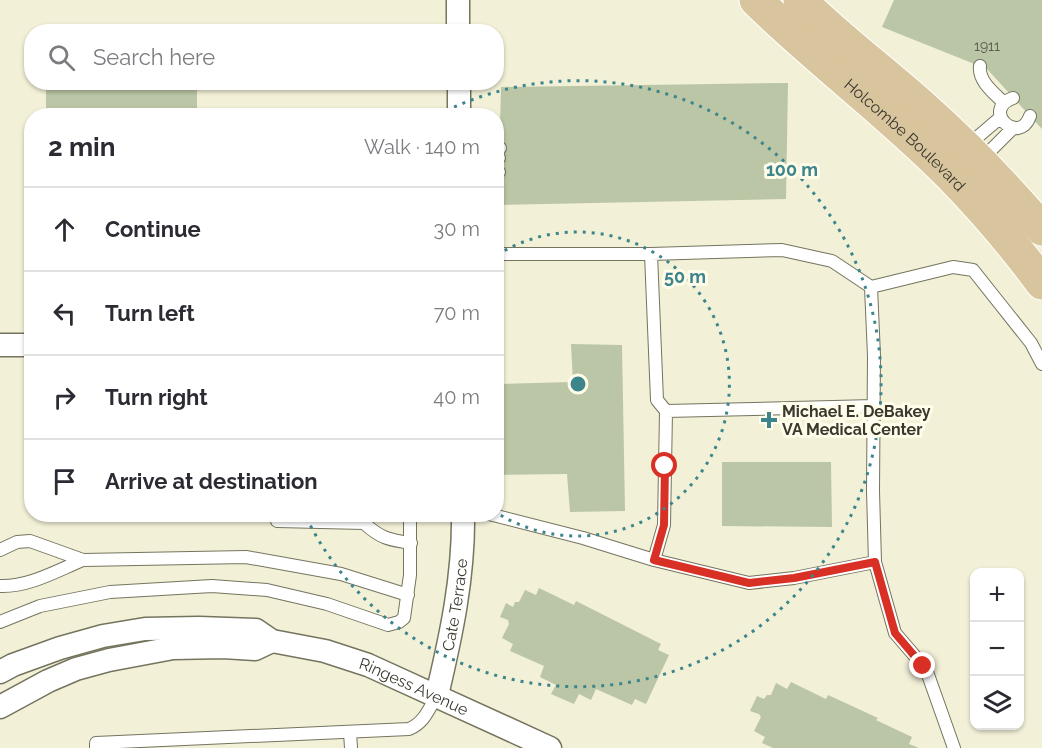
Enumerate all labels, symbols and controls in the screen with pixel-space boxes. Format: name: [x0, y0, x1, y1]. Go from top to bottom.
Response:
search box: [24, 24, 504, 90]
house number: 1911: [974, 38, 1000, 54]
icon: search: [45, 41, 78, 74]
text: Search here: [93, 44, 215, 70]
street label: Holcombe Boulevard: [841, 74, 970, 195]
text: 2 min: [48, 132, 115, 162]
text: Walk · 140 m: [364, 135, 480, 159]
text: 100 m: [766, 159, 818, 180]
icon: ahead: [48, 213, 81, 246]
text: Continue: [105, 216, 201, 242]
text: 30 m: [434, 217, 480, 241]
text: 50 m: [664, 266, 706, 287]
icon: left: [48, 297, 81, 330]
text: Turn left: [105, 300, 195, 326]
text: 70 m: [434, 301, 480, 325]
centre of rings: [568, 374, 588, 394]
icon: right: [48, 381, 81, 414]
text: Turn right: [105, 384, 208, 410]
text: 40 m: [433, 385, 480, 409]
place label: Michael E. DeBakey VA Medical Center: [782, 402, 931, 439]
marker: Michael E. DeBakey VA Medical Center: [760, 411, 778, 429]
route start: [651, 452, 677, 478]
icon: arrive: [48, 465, 81, 498]
text: Arrive at destination: [105, 468, 318, 494]
street label: Cate Terrace: [438, 558, 471, 653]
map controls: [970, 568, 1024, 730]
button: +: [970, 568, 1024, 622]
button: −: [970, 622, 1024, 676]
route end: [909, 652, 935, 678]
street label: Ringess Avenue: [357, 653, 471, 719]
button: layers: [970, 676, 1024, 730]

